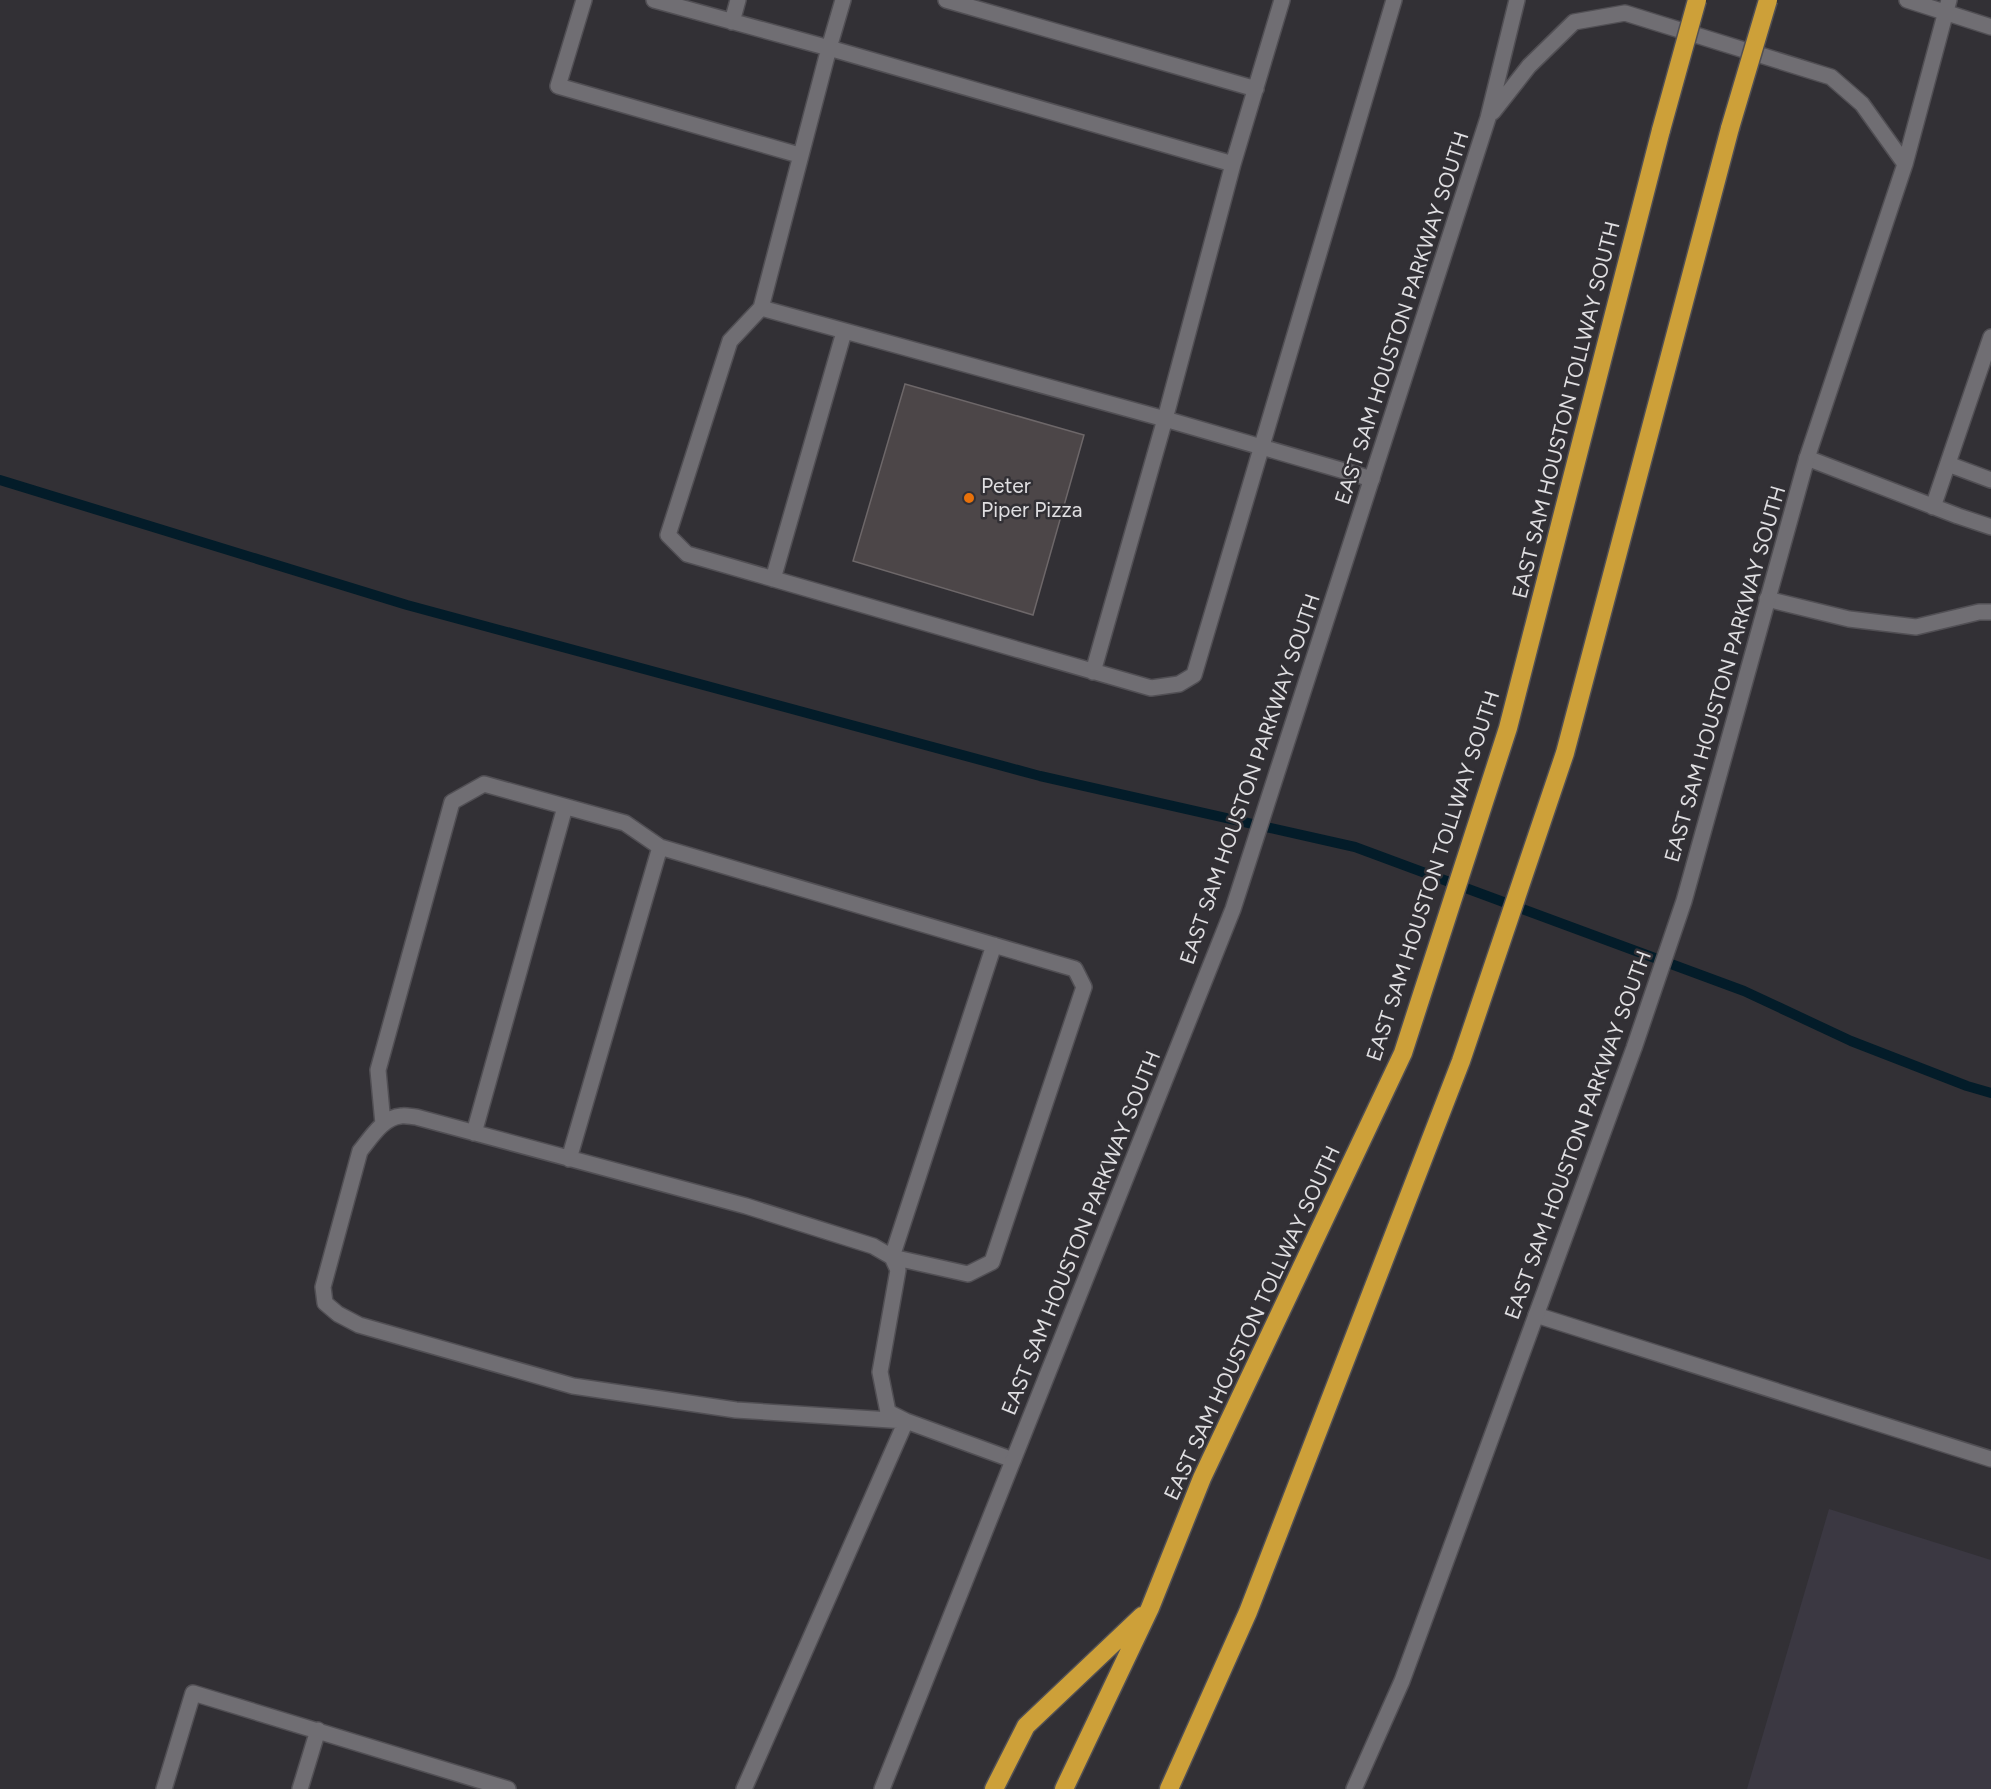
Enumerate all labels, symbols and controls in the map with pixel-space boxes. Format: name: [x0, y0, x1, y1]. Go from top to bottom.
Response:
street label: EAST SAM HOUSTON PARKWAY SOUTH: [1329, 128, 1474, 507]
street label: EAST SAM HOUSTON TOLLWAY SOUTH: [1506, 219, 1625, 601]
place label: Peter Piper Pizza: [981, 473, 1083, 522]
street label: EAST SAM HOUSTON PARKWAY SOUTH: [1659, 483, 1790, 865]
marker: Peter Piper Pizza: [962, 491, 976, 505]
street label: EAST SAM HOUSTON PARKWAY SOUTH: [1174, 590, 1325, 967]
street label: EAST SAM HOUSTON TOLLWAY SOUTH: [1361, 688, 1504, 1064]
street label: EAST SAM HOUSTON PARKWAY SOUTH: [1499, 947, 1656, 1323]
street label: EAST SAM HOUSTON PARKWAY SOUTH: [996, 1047, 1165, 1418]
street label: EAST SAM HOUSTON TOLLWAY SOUTH: [1158, 1142, 1345, 1504]

